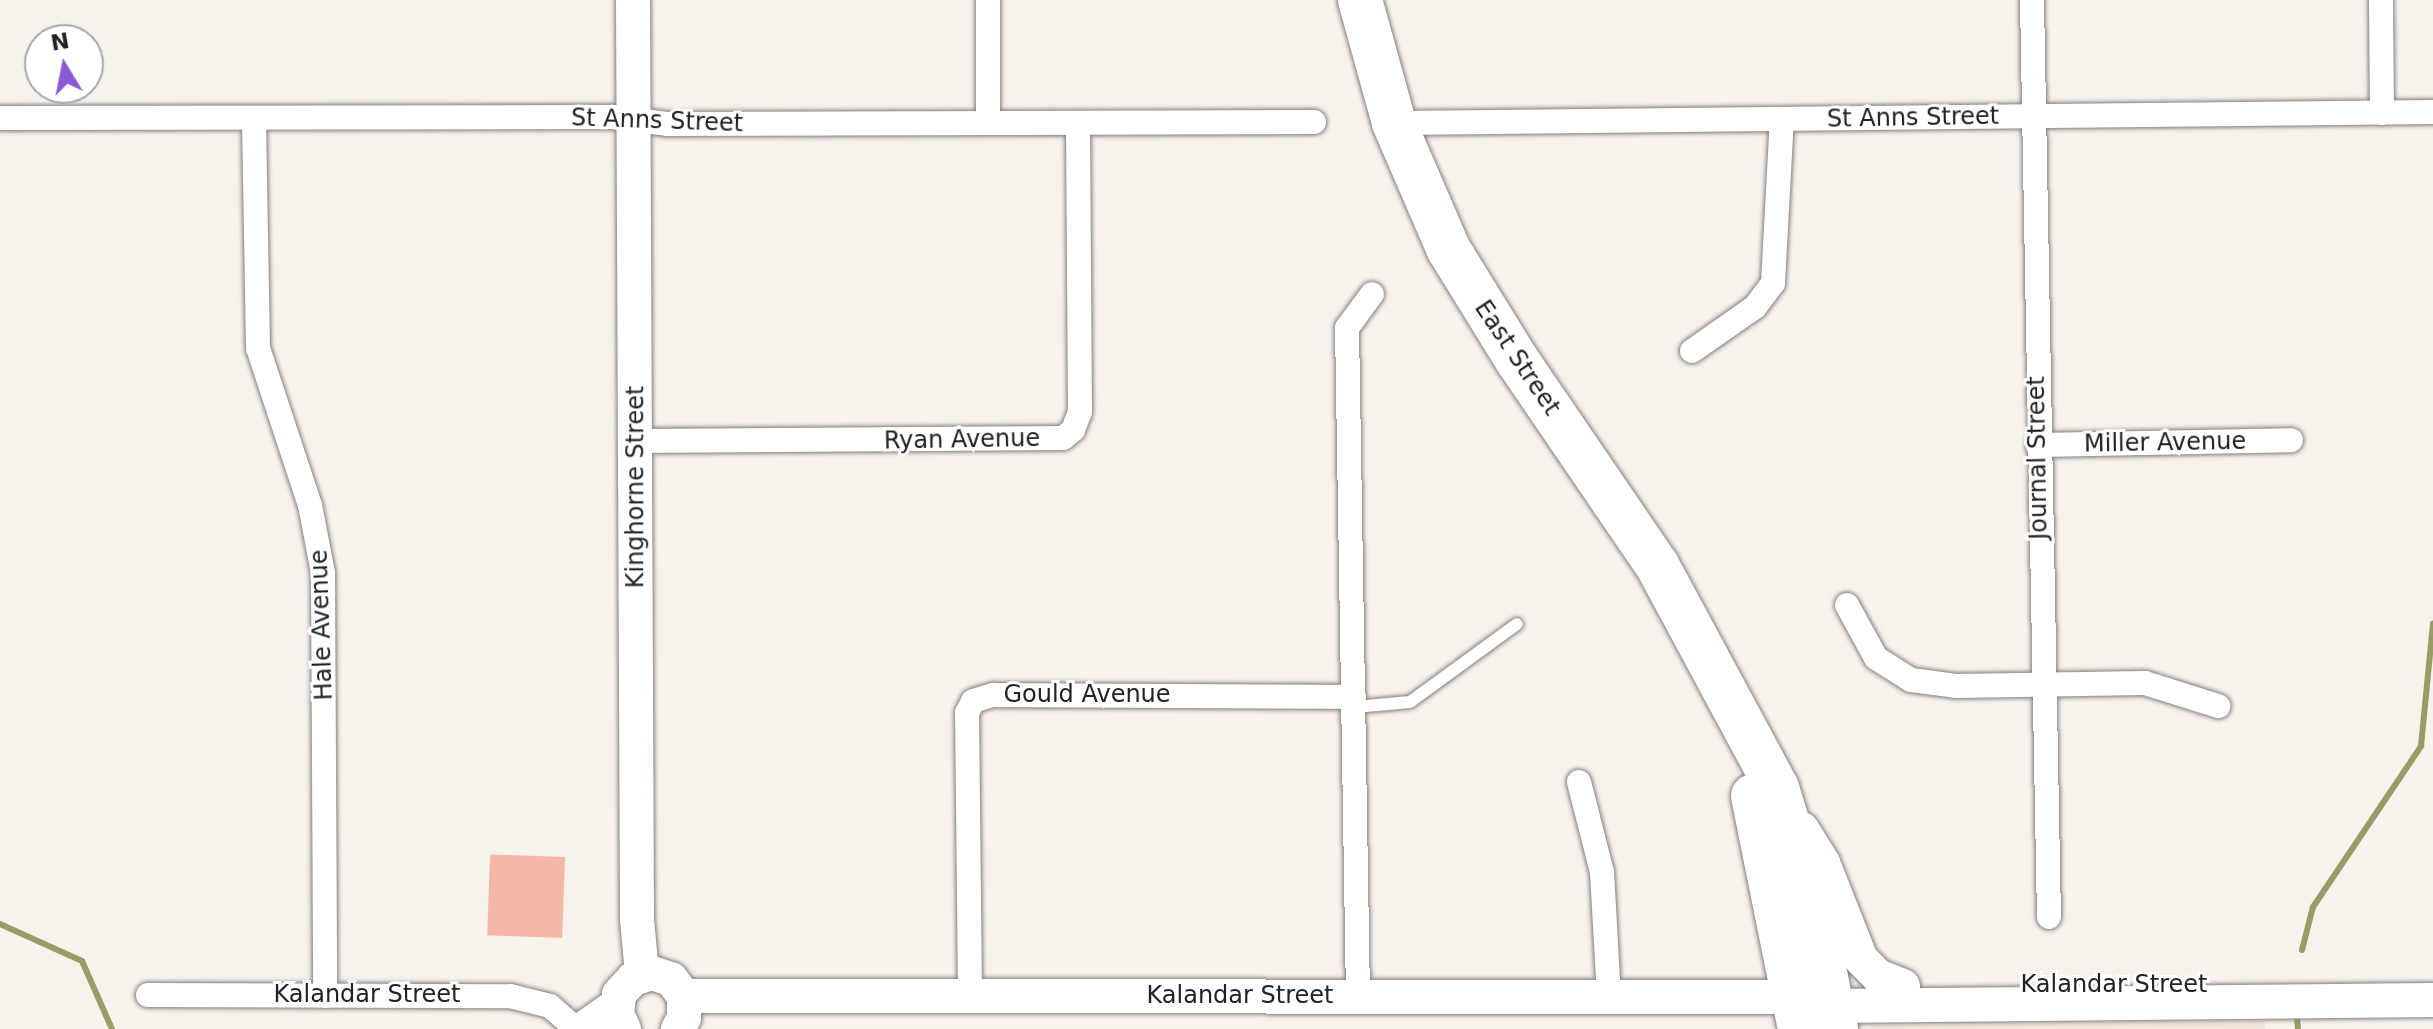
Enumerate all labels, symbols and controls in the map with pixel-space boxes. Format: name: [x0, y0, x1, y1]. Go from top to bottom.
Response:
north arrow: [24, 24, 104, 104]
text: N: [49, 28, 71, 56]
street label: St Anns Street: [1827, 102, 1999, 134]
street label: St Anns Street: [570, 104, 744, 138]
street label: East Street: [1468, 295, 1566, 421]
street label: Journal Street: [2022, 376, 2054, 540]
street label: Kinghorne Street: [622, 386, 650, 588]
street label: Ryan Avenue: [884, 424, 1040, 456]
street label: Miller Avenue: [2084, 427, 2246, 459]
street label: Hale Avenue: [305, 549, 339, 701]
street label: Gould Avenue: [1003, 681, 1171, 709]
street label: Kalandar Street: [2021, 971, 2207, 999]
street label: Kalandar Street: [274, 981, 460, 1009]
street label: Kalandar Street: [1147, 982, 1333, 1010]

